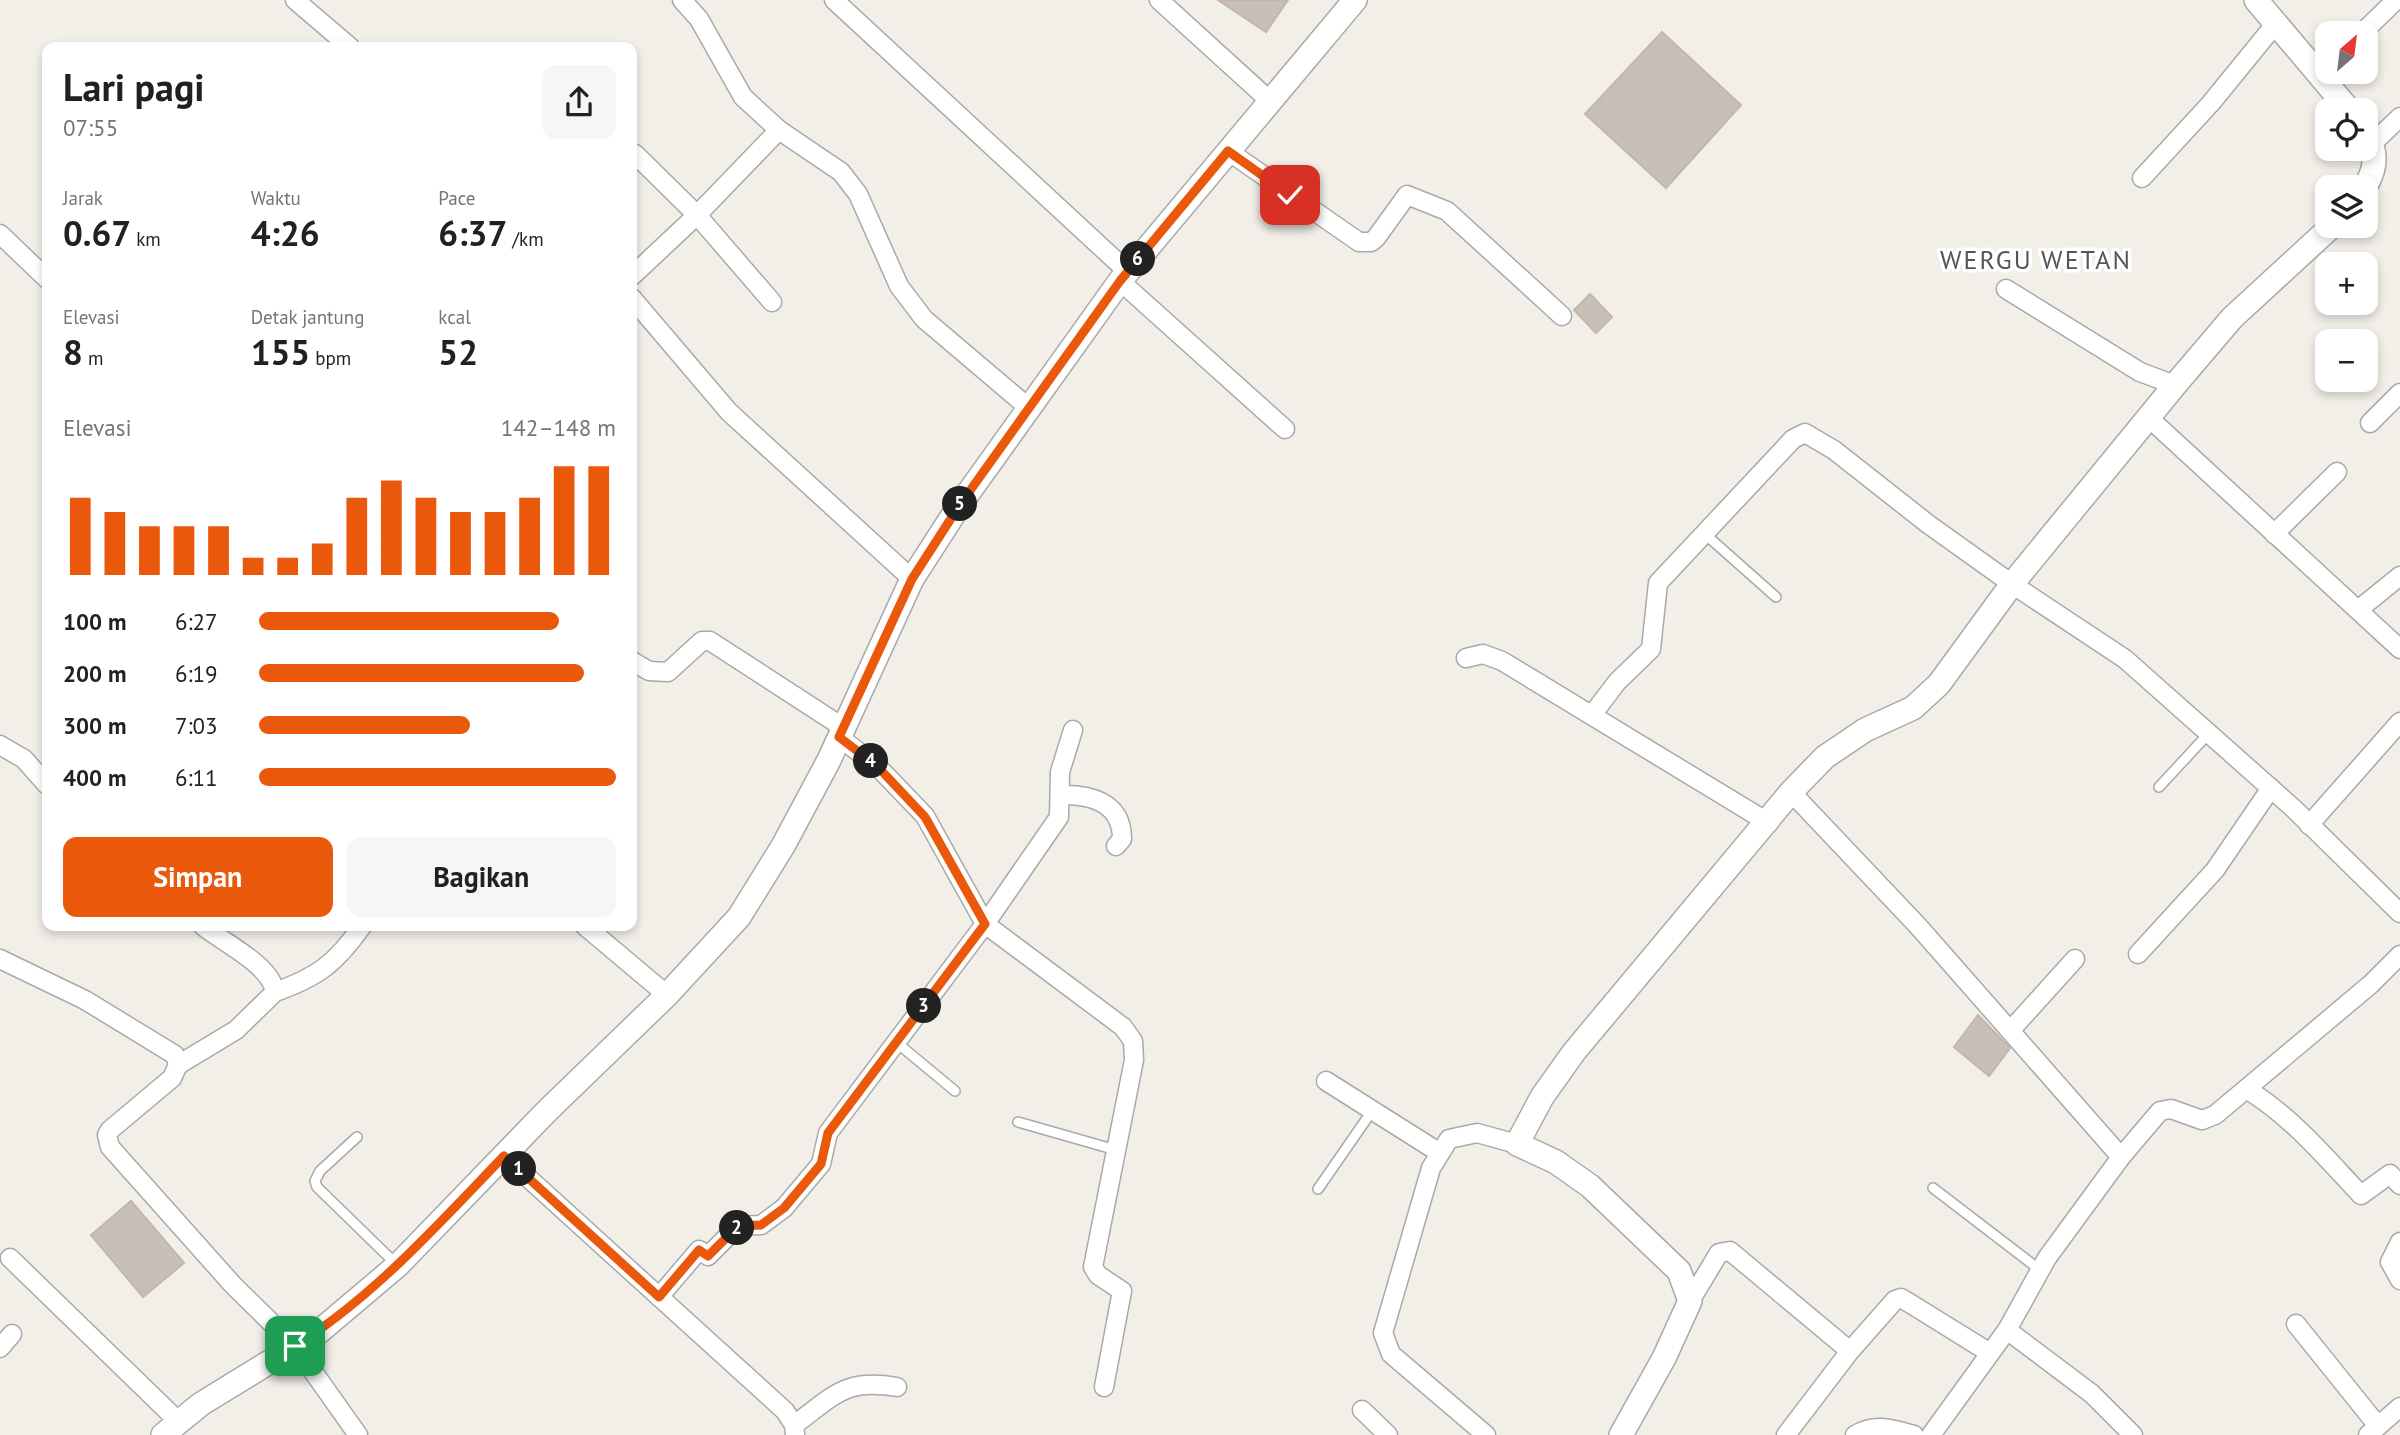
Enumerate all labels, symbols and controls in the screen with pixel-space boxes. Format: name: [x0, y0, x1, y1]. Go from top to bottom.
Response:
north arrow: [2315, 21, 2378, 84]
map controls: [2315, 21, 2378, 392]
text: Lari pagi: [63, 62, 205, 111]
button: share: [542, 65, 616, 139]
button: locate: [2315, 98, 2378, 161]
text: 07:55: [63, 113, 118, 142]
pin: [1260, 165, 1320, 225]
button: layers: [2315, 175, 2378, 238]
icon: check: [1271, 176, 1309, 214]
text: Jarak: [63, 186, 103, 210]
text: Waktu: [251, 186, 301, 210]
text: Pace: [438, 186, 476, 210]
text: 0.67: [63, 210, 131, 256]
text: 4:26: [251, 210, 320, 256]
text: 6:37: [438, 210, 507, 256]
text: km: [131, 227, 161, 251]
text: /km: [507, 227, 544, 251]
pin: 6: [1120, 242, 1156, 276]
district label: WERGU WETAN: [1940, 243, 2132, 276]
text: 6: [1132, 246, 1143, 270]
button: +: [2315, 252, 2378, 315]
text: Elevasi: [63, 305, 120, 329]
text: Detak jantung: [251, 305, 364, 329]
text: kcal: [438, 305, 471, 329]
text: 8: [63, 329, 83, 375]
text: 155: [251, 329, 310, 375]
text: 52: [438, 329, 478, 375]
button: −: [2315, 329, 2378, 392]
text: m: [83, 346, 103, 370]
text: bpm: [310, 346, 351, 370]
text: Elevasi: [63, 413, 132, 442]
text: 142–148 m: [501, 413, 616, 442]
pin: 5: [942, 486, 978, 522]
text: 5: [954, 491, 965, 515]
text: 100 m: [63, 607, 126, 636]
text: 6:27: [175, 607, 218, 636]
text: 200 m: [63, 659, 126, 688]
text: 6:19: [175, 659, 218, 688]
text: 300 m: [63, 711, 126, 740]
text: 7:03: [175, 711, 218, 740]
pin: 4: [854, 744, 888, 778]
text: 4: [865, 748, 876, 772]
text: 400 m: [63, 763, 126, 792]
text: 6:11: [175, 763, 218, 792]
button: Simpan: [63, 837, 333, 917]
button: Bagikan: [347, 837, 616, 917]
pin: 3: [906, 988, 942, 1024]
text: 3: [918, 993, 929, 1017]
pin: 1: [502, 1152, 536, 1186]
text: 1: [513, 1156, 524, 1180]
pin: 2: [720, 1210, 754, 1246]
text: 2: [731, 1215, 742, 1239]
pin: [265, 1316, 325, 1376]
icon: arrive: [276, 1327, 314, 1365]

